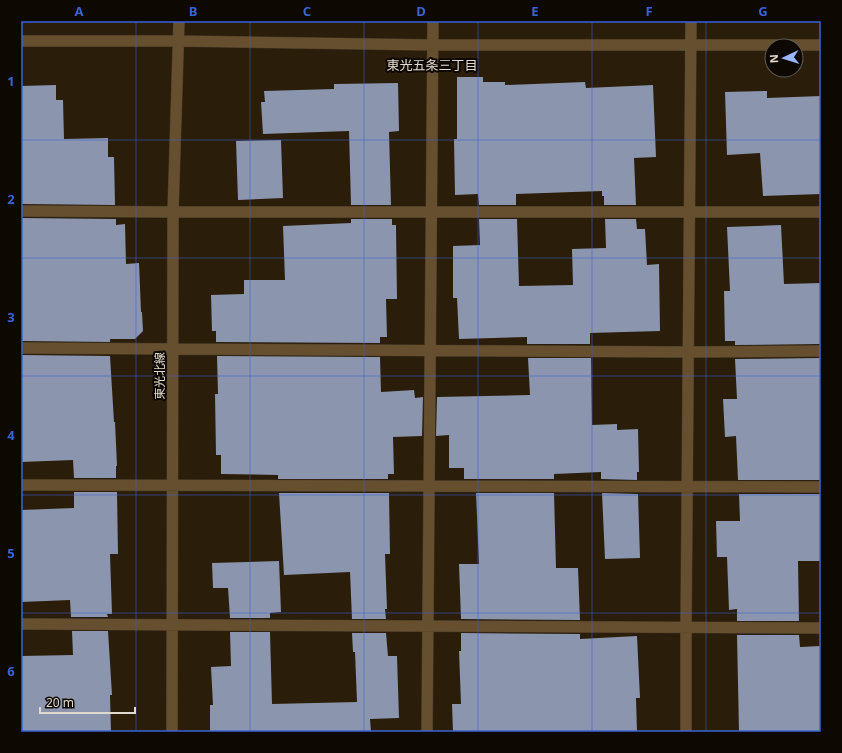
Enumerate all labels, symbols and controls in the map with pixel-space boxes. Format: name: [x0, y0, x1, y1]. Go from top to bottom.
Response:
text: A: [75, 2, 84, 20]
text: B: [189, 2, 197, 20]
text: C: [303, 2, 311, 20]
text: D: [416, 2, 426, 20]
text: E: [531, 2, 539, 20]
text: F: [645, 2, 653, 20]
text: G: [758, 2, 768, 20]
north arrow: [764, 38, 804, 78]
text: N: [766, 54, 781, 64]
district label: 東光五条三丁目: [386, 56, 478, 74]
text: 1: [7, 72, 15, 90]
text: 2: [7, 190, 15, 208]
text: 3: [7, 308, 15, 326]
street label: 東光北線: [151, 352, 168, 400]
text: 4: [7, 426, 15, 444]
text: 5: [7, 544, 15, 562]
text: 6: [7, 662, 15, 680]
scale bar: [40, 689, 135, 715]
text: 20 m: [46, 694, 74, 711]

